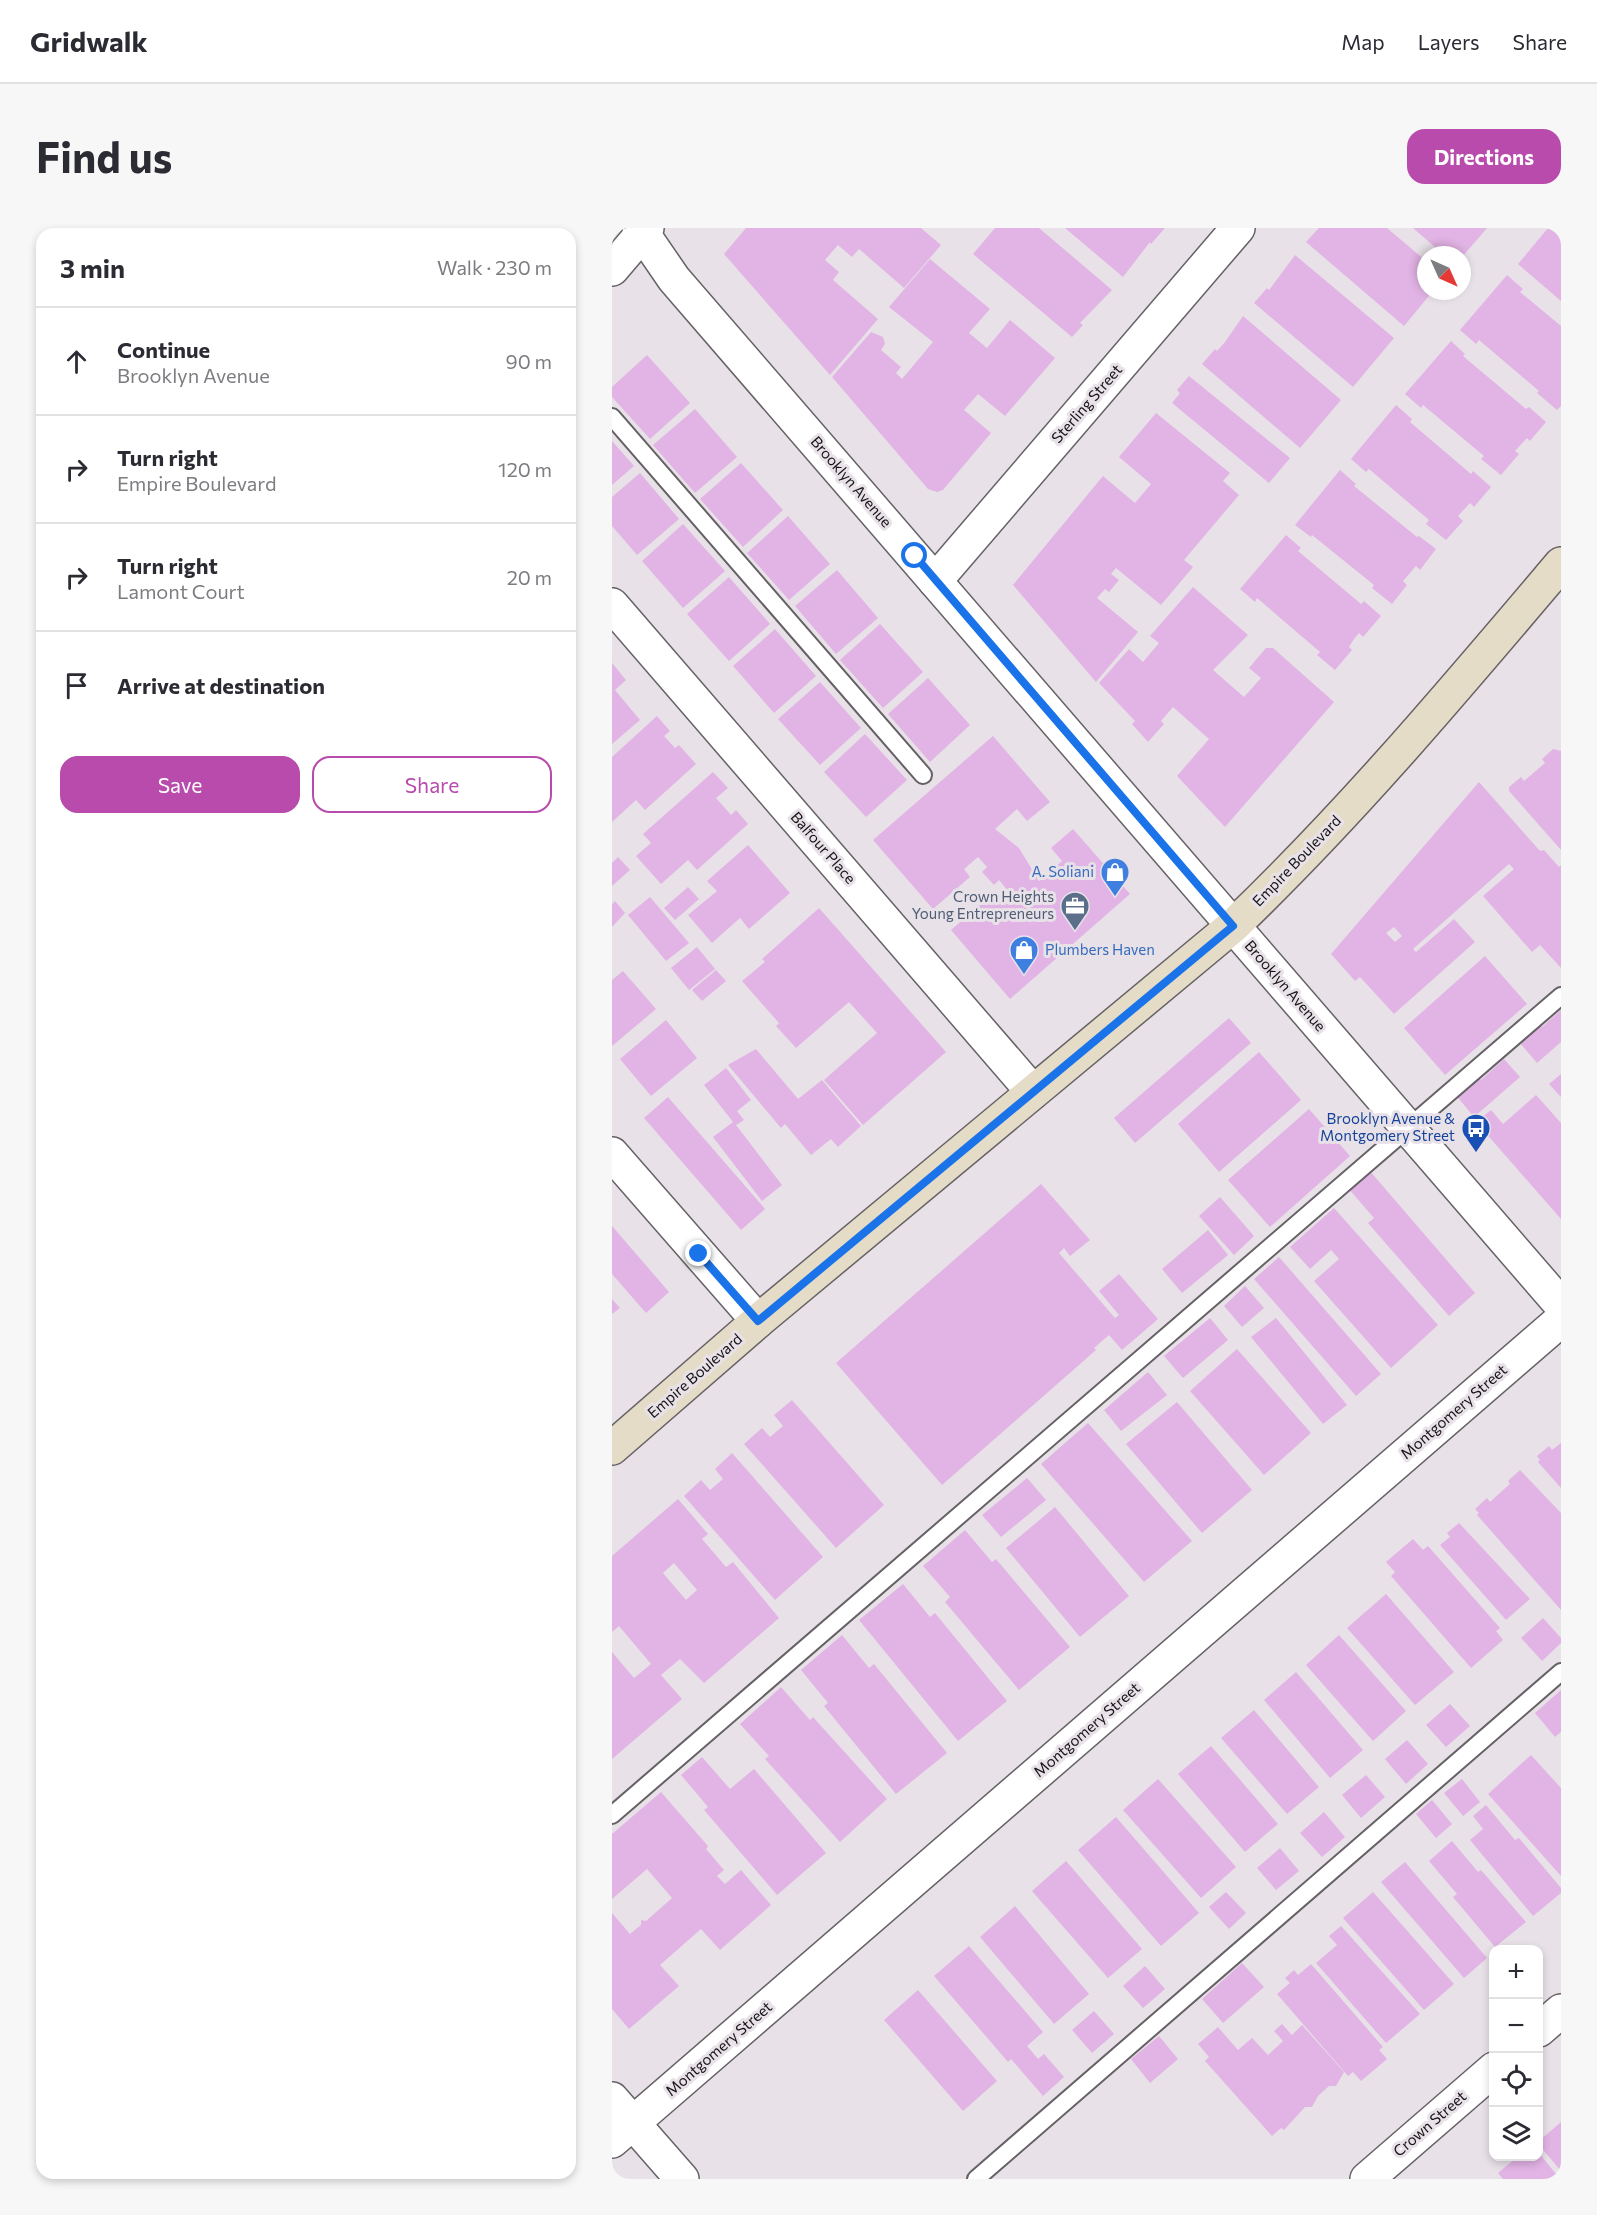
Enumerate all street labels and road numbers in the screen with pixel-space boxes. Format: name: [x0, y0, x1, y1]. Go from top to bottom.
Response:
street label: Sterling Street: [1047, 360, 1125, 446]
street label: Brooklyn Avenue: [807, 432, 896, 531]
street label: Balfour Place: [788, 808, 860, 887]
street label: Empire Boulevard: [1248, 811, 1344, 910]
street label: Brooklyn Avenue: [1241, 936, 1330, 1035]
street label: Empire Boulevard: [643, 1329, 745, 1421]
street label: Montgomery Street: [1396, 1360, 1510, 1462]
street label: Montgomery Street: [1029, 1678, 1143, 1780]
street label: Montgomery Street: [661, 1997, 775, 2099]
street label: Crown Street: [1389, 2087, 1469, 2160]

